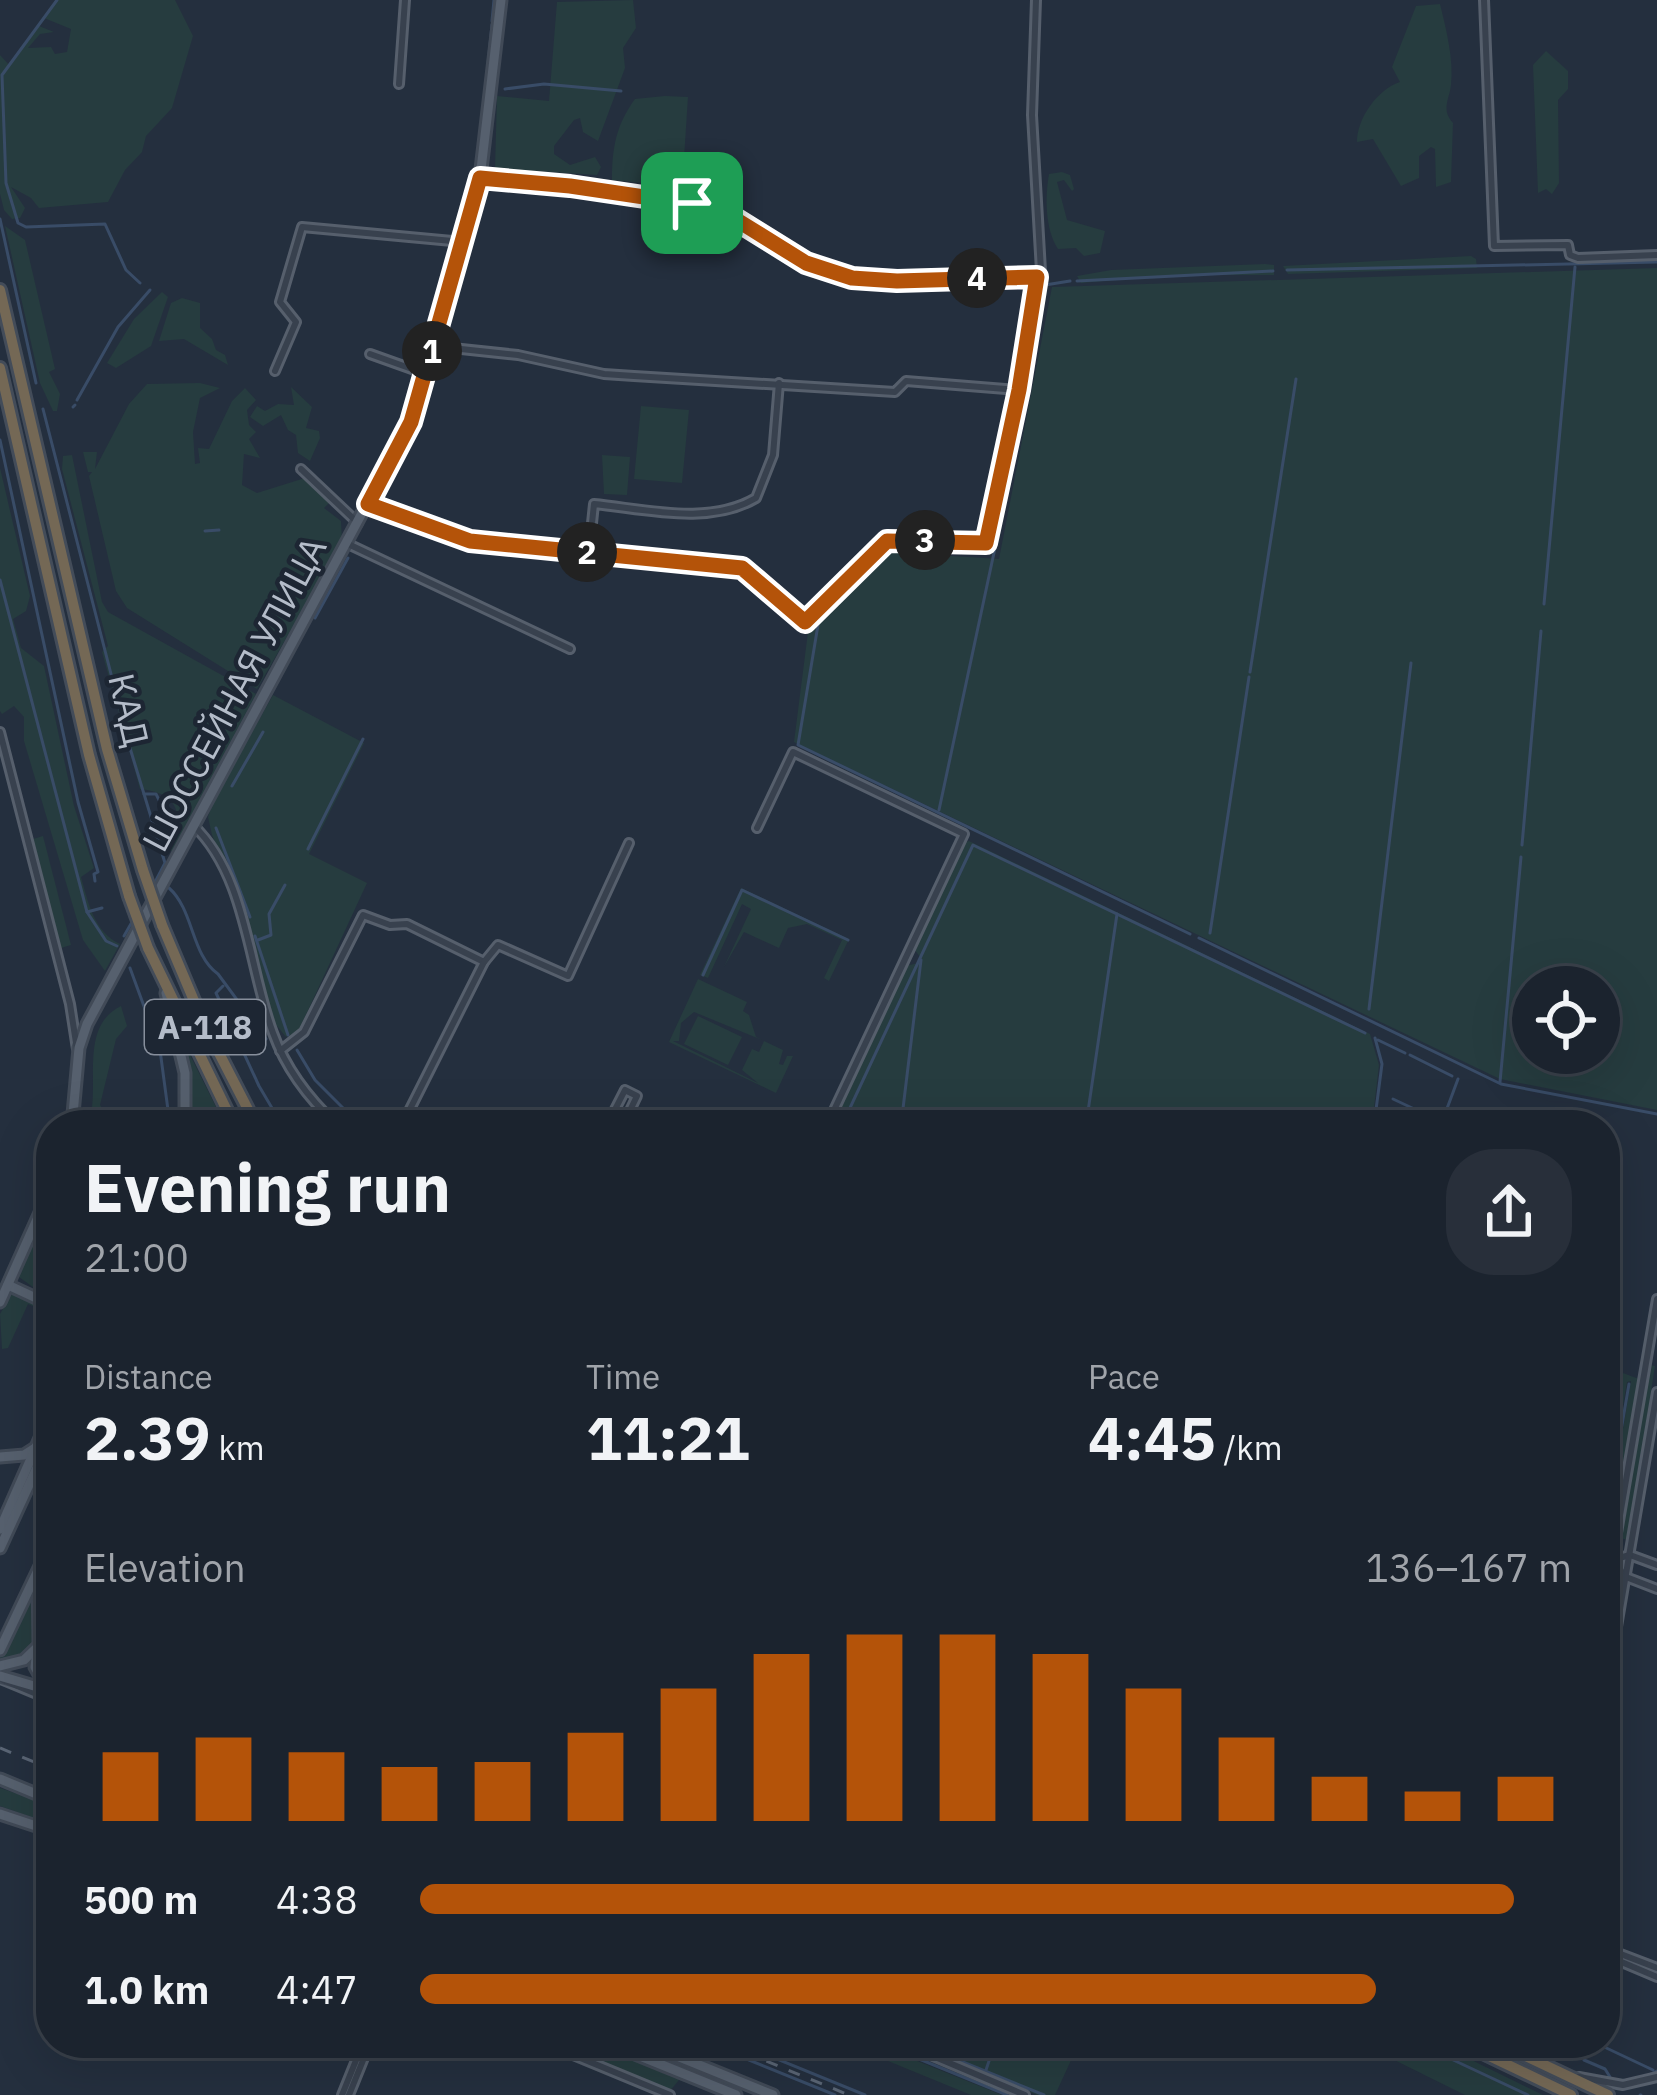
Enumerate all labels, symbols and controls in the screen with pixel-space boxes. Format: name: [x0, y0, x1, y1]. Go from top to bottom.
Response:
pin: [641, 152, 743, 254]
icon: arrive: [659, 170, 725, 236]
pin: 4: [947, 248, 1007, 308]
text: 4: [967, 256, 987, 299]
pin: 1: [402, 321, 462, 381]
text: 1: [422, 329, 442, 372]
pin: 3: [895, 510, 955, 570]
text: 3: [915, 518, 935, 561]
pin: 2: [557, 522, 617, 582]
street label: ШОССЕЙНАЯ УЛИЦА: [131, 528, 336, 859]
text: 2: [577, 530, 597, 573]
street label: КАД: [98, 669, 161, 751]
map controls: [1512, 966, 1620, 1074]
button: locate: [1512, 966, 1620, 1074]
road number: А-118: [145, 1000, 265, 1054]
text: Evening run: [84, 1144, 451, 1230]
button: share: [1446, 1149, 1572, 1275]
text: 21:00: [84, 1232, 189, 1283]
text: Distance: [84, 1355, 213, 1398]
text: Time: [586, 1355, 660, 1398]
text: Pace: [1088, 1355, 1160, 1398]
text: 2.39: [84, 1398, 211, 1477]
text: 11:21: [586, 1398, 750, 1477]
text: 4:45: [1088, 1398, 1216, 1477]
text: km: [211, 1426, 265, 1469]
text: /km: [1216, 1426, 1282, 1469]
text: Elevation: [84, 1542, 246, 1593]
text: 136–167 m: [1365, 1542, 1572, 1593]
text: 500 m: [84, 1874, 198, 1925]
text: 4:38: [276, 1874, 358, 1925]
text: 1.0 km: [84, 1964, 209, 2015]
text: 4:47: [276, 1964, 358, 2015]

